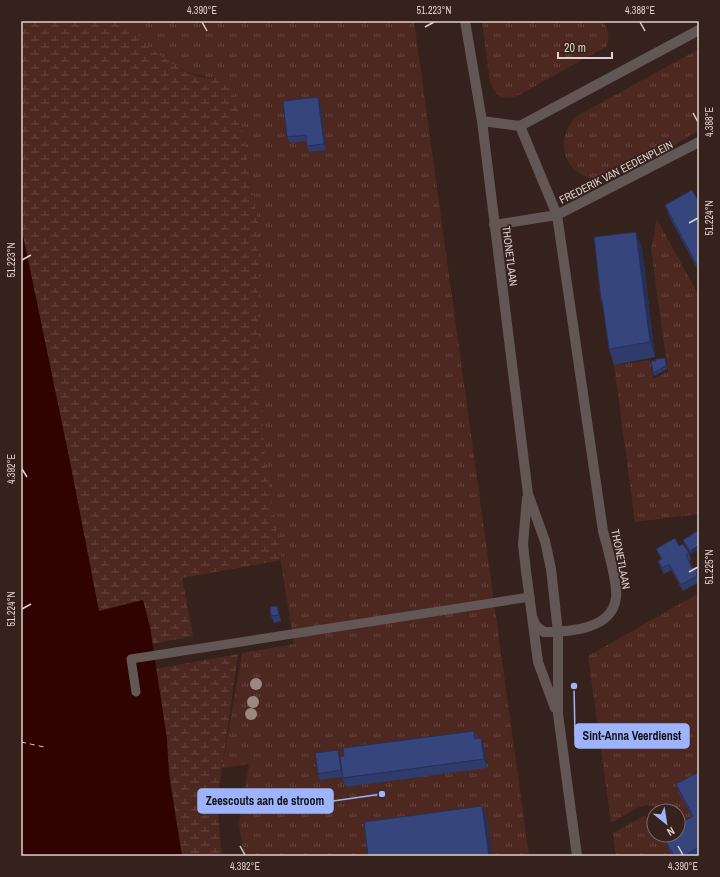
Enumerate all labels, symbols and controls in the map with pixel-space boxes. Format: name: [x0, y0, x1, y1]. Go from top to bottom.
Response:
text: 4.390°E: [187, 4, 217, 17]
text: 51.223°N: [417, 4, 452, 17]
text: 4.388°E: [625, 4, 655, 17]
scale bar: [558, 34, 612, 60]
text: 20 m: [564, 40, 586, 56]
text: 4.388°E: [703, 107, 716, 137]
street label: FREDERIK VAN EEDENPLEIN: [557, 137, 675, 207]
text: 51.224°N: [703, 200, 716, 236]
street label: THONETLAAN: [499, 225, 521, 287]
text: 51.223°N: [5, 242, 18, 278]
text: 4.392°E: [5, 454, 18, 484]
street label: THONETLAAN: [608, 528, 634, 590]
text: 51.225°N: [703, 549, 716, 585]
text: 51.224°N: [5, 591, 18, 627]
callout: Sint-Anna Veerdienst: [575, 724, 689, 748]
text: Sint-Anna Veerdienst: [583, 728, 682, 744]
callout: Zeescouts aan de stroom: [198, 789, 333, 813]
text: Zeescouts aan de stroom: [206, 793, 325, 809]
north arrow: [646, 803, 686, 843]
text: N: [665, 824, 677, 839]
text: 4.392°E: [230, 860, 260, 873]
text: 4.390°E: [668, 860, 698, 873]

